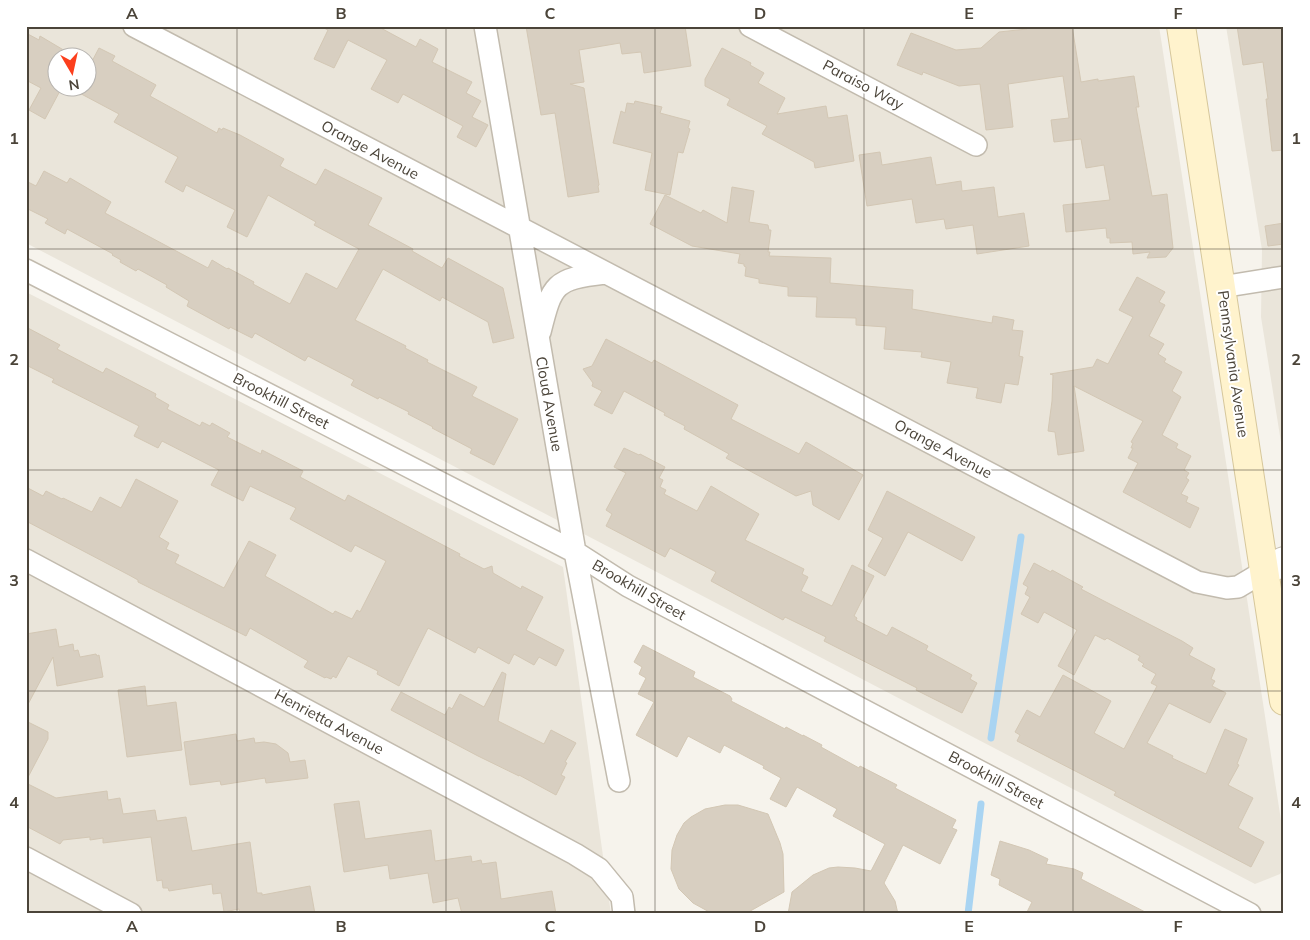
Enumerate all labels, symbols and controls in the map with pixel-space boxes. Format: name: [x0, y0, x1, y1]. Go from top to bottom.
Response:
text: A: [126, 3, 138, 23]
text: B: [335, 3, 347, 23]
text: C: [545, 3, 556, 23]
text: D: [754, 3, 766, 23]
text: E: [964, 3, 974, 23]
text: F: [1173, 3, 1183, 23]
north arrow: [48, 48, 98, 98]
street label: Paraiso Way: [819, 55, 907, 114]
text: N: [67, 75, 81, 95]
street label: Orange Avenue: [318, 116, 422, 183]
text: 1: [9, 128, 19, 148]
text: 1: [1291, 128, 1301, 148]
street label: Pennsylvania Avenue: [1214, 289, 1253, 439]
text: 2: [9, 349, 19, 369]
text: 2: [1291, 349, 1301, 369]
street label: Cloud Avenue: [532, 355, 567, 453]
street label: Brookhill Street: [230, 368, 332, 433]
street label: Orange Avenue: [891, 415, 995, 482]
street label: Brookhill Street: [589, 555, 690, 624]
text: 3: [9, 570, 19, 590]
text: 3: [1291, 570, 1301, 590]
street label: Henrietta Avenue: [271, 685, 387, 758]
street label: Brookhill Street: [945, 746, 1047, 813]
text: 4: [9, 792, 19, 812]
text: 4: [1291, 792, 1301, 812]
text: A: [126, 916, 138, 936]
text: B: [335, 916, 347, 936]
text: C: [545, 916, 556, 936]
text: D: [754, 916, 766, 936]
text: E: [964, 916, 974, 936]
text: F: [1173, 916, 1183, 936]

